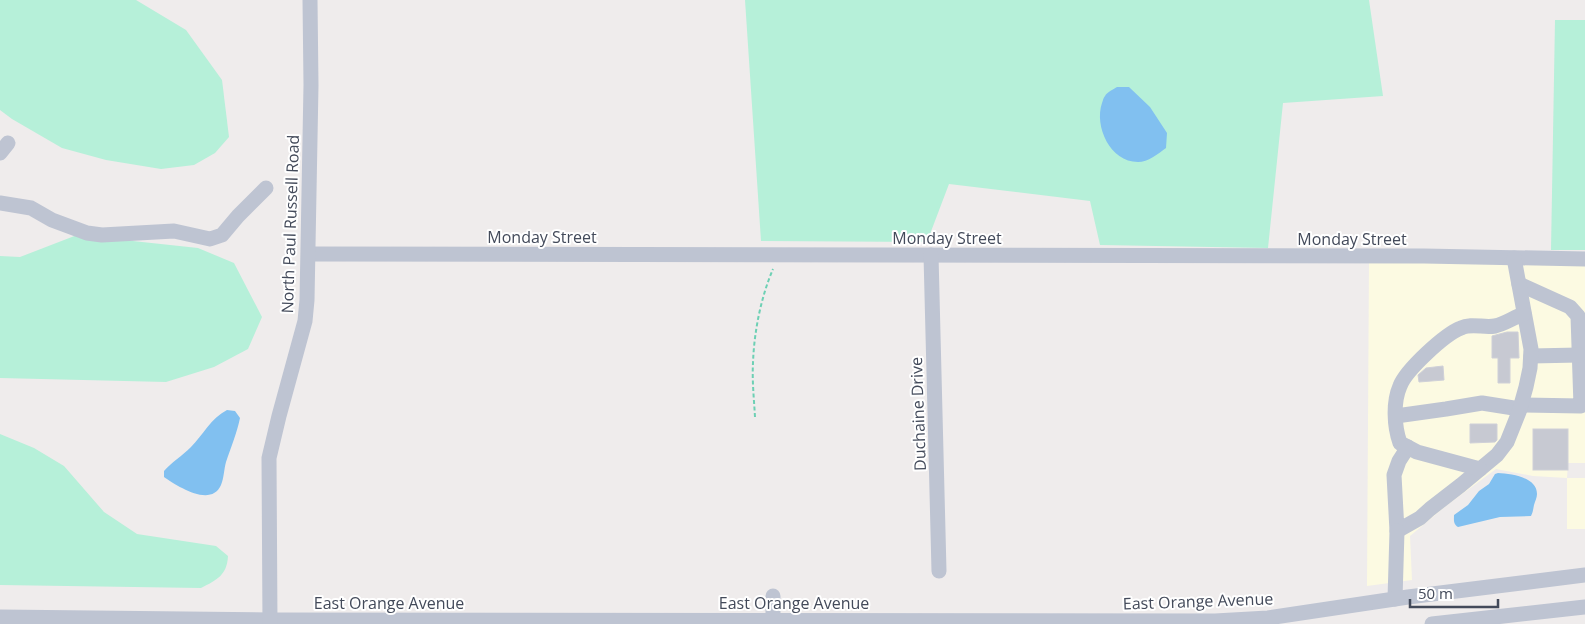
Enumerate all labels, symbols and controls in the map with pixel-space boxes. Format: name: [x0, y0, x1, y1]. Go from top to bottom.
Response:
street label: North Paul Russell Road: [276, 134, 304, 314]
street label: Monday Street: [487, 226, 597, 248]
street label: Monday Street: [892, 227, 1002, 249]
street label: Monday Street: [1297, 228, 1407, 250]
street label: Duchaine Drive: [905, 357, 931, 471]
scale bar: [1410, 576, 1498, 608]
text: 50 m: [1418, 583, 1453, 603]
street label: East Orange Avenue: [1122, 587, 1274, 615]
street label: East Orange Avenue: [314, 592, 464, 614]
street label: East Orange Avenue: [719, 592, 869, 614]

